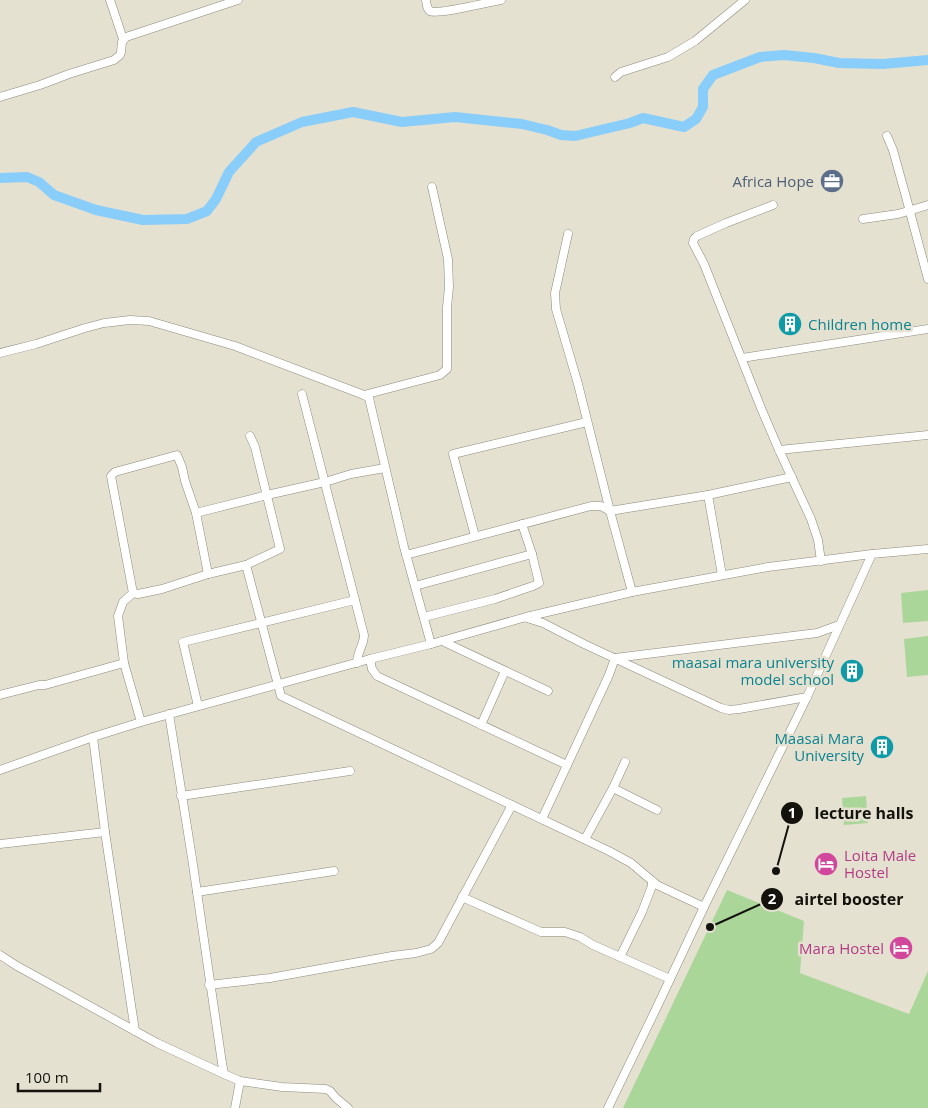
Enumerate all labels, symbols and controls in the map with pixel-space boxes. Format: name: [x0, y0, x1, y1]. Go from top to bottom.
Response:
office icon: Africa Hope: [819, 168, 845, 194]
place label: Africa Hope: [732, 171, 814, 191]
building icon: Children home: [777, 311, 803, 337]
place label: Children home: [808, 314, 912, 334]
place label: maasai mara university model school: [672, 652, 834, 689]
building icon: maasai mara university model school: [839, 658, 865, 684]
place label: Maasai Mara University: [774, 728, 864, 765]
building icon: Maasai Mara University: [869, 734, 895, 760]
callout: lecture halls: [780, 798, 924, 829]
text: 1: [788, 802, 796, 822]
text: lecture halls: [815, 802, 913, 824]
place label: Loita Male Hostel: [844, 845, 916, 882]
hotel icon: Loita Male Hostel: [813, 851, 839, 877]
callout: airtel booster: [760, 884, 913, 915]
text: 2: [768, 888, 777, 908]
text: airtel booster: [795, 888, 903, 910]
hotel icon: Mara Hostel: [888, 935, 914, 961]
place label: Mara Hostel: [799, 938, 884, 958]
scale bar: [18, 1060, 100, 1092]
text: 100 m: [25, 1067, 69, 1087]

